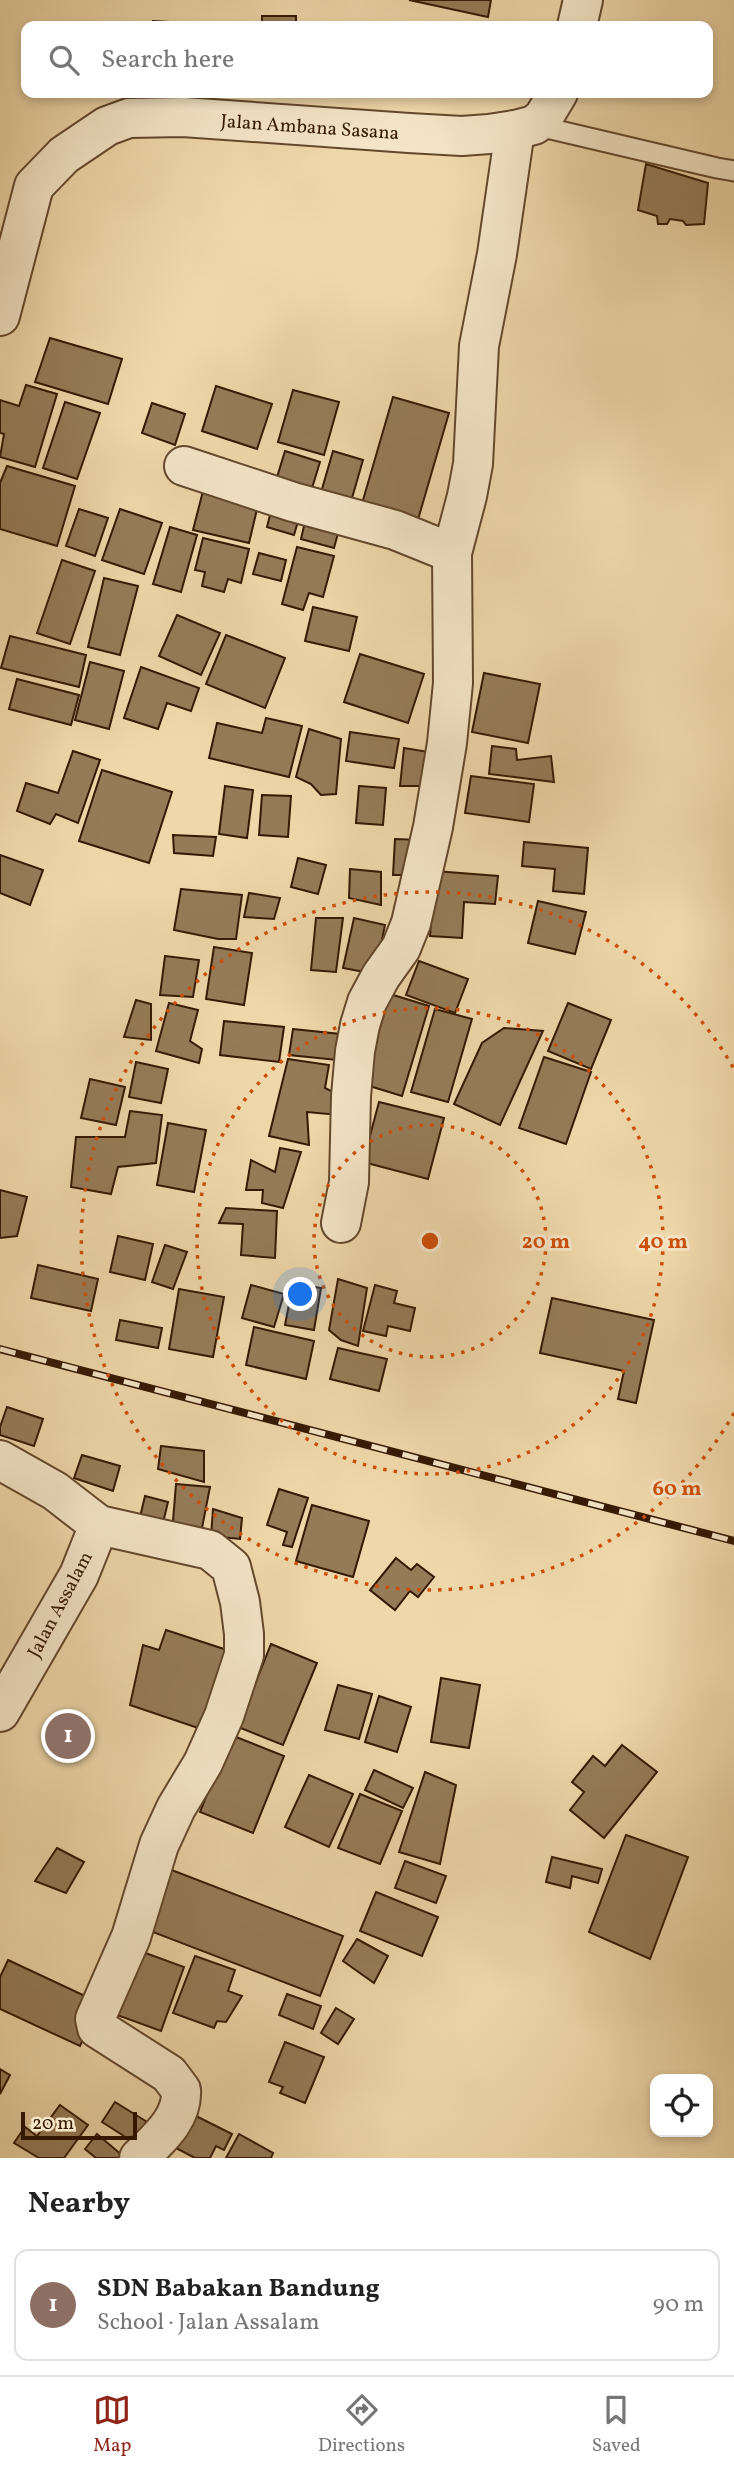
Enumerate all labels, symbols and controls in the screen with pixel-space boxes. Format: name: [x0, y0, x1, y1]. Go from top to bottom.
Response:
search box: [21, 21, 713, 98]
icon: search: [45, 41, 83, 79]
text: Search here: [101, 42, 234, 78]
street label: Jalan Ambana Sasana: [220, 109, 400, 147]
text: 20 m: [522, 1228, 570, 1257]
text: 40 m: [638, 1228, 688, 1257]
centre of rings: [418, 1229, 442, 1253]
your location: [283, 1277, 317, 1311]
text: 60 m: [653, 1475, 701, 1504]
street label: Jalan Assalam: [22, 1547, 100, 1663]
pin: 1: [45, 1710, 91, 1762]
map controls: [650, 2074, 713, 2137]
button: locate: [650, 2074, 713, 2137]
scale bar: [21, 2109, 136, 2141]
text: 20 m: [32, 2111, 74, 2137]
text: Nearby: [28, 2183, 130, 2225]
text: SDN Babakan Bandung: [97, 2271, 380, 2307]
text: 1: [48, 2289, 58, 2321]
text: 90 m: [653, 2289, 704, 2321]
text: School · Jalan Assalam: [97, 2307, 320, 2339]
tab: Map: [93, 2391, 131, 2459]
tab: Directions: [318, 2391, 405, 2459]
tab: Saved: [592, 2391, 641, 2459]

